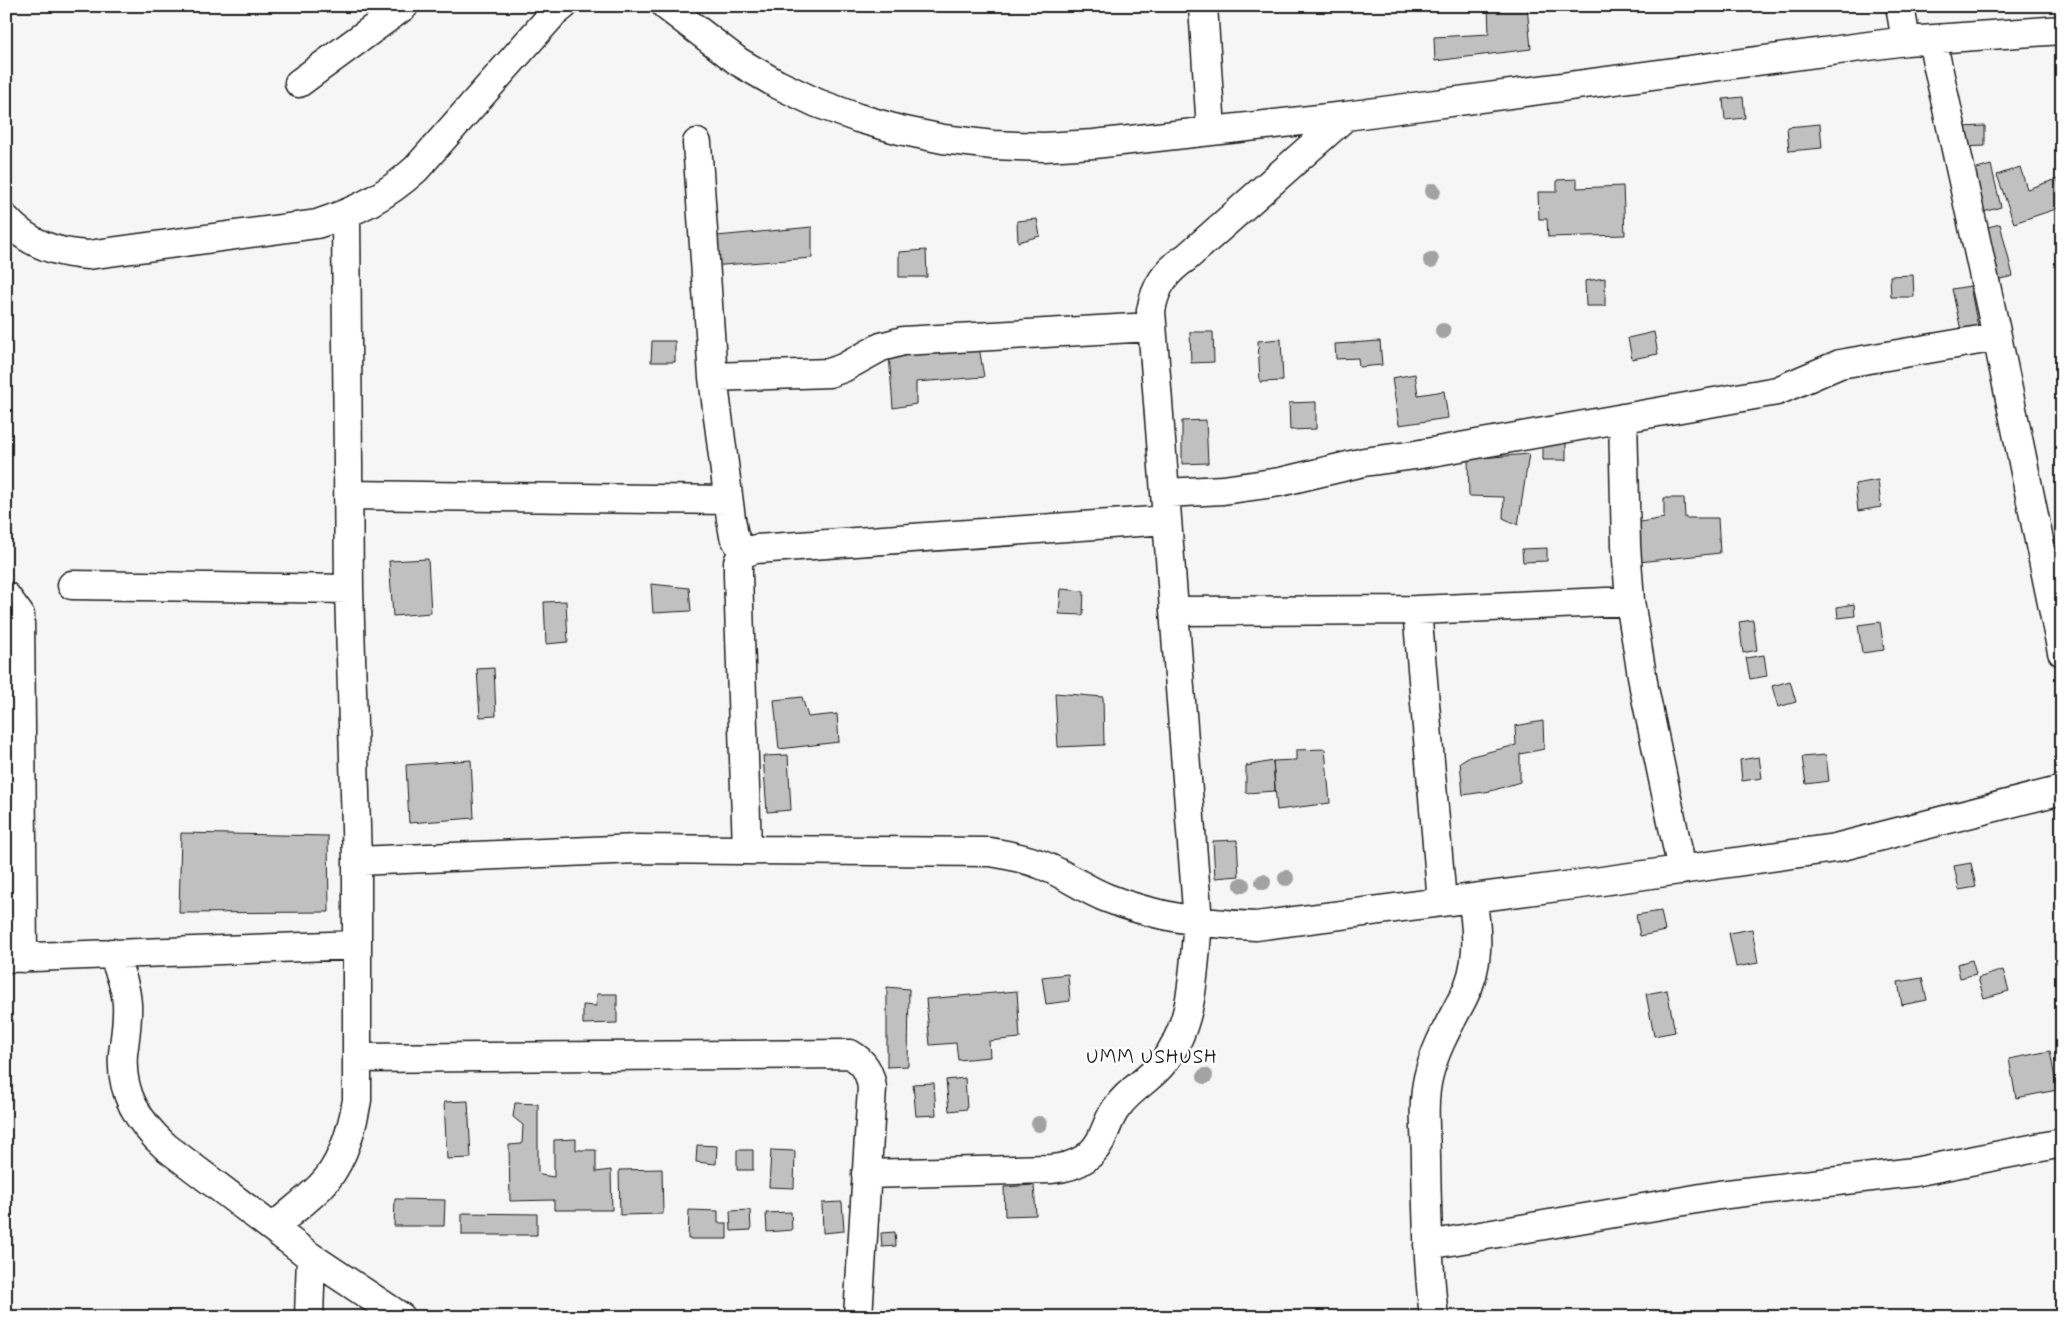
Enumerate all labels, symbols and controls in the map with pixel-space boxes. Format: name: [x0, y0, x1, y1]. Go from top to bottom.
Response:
district label: UMM USHUSH: [1086, 1045, 1218, 1070]

